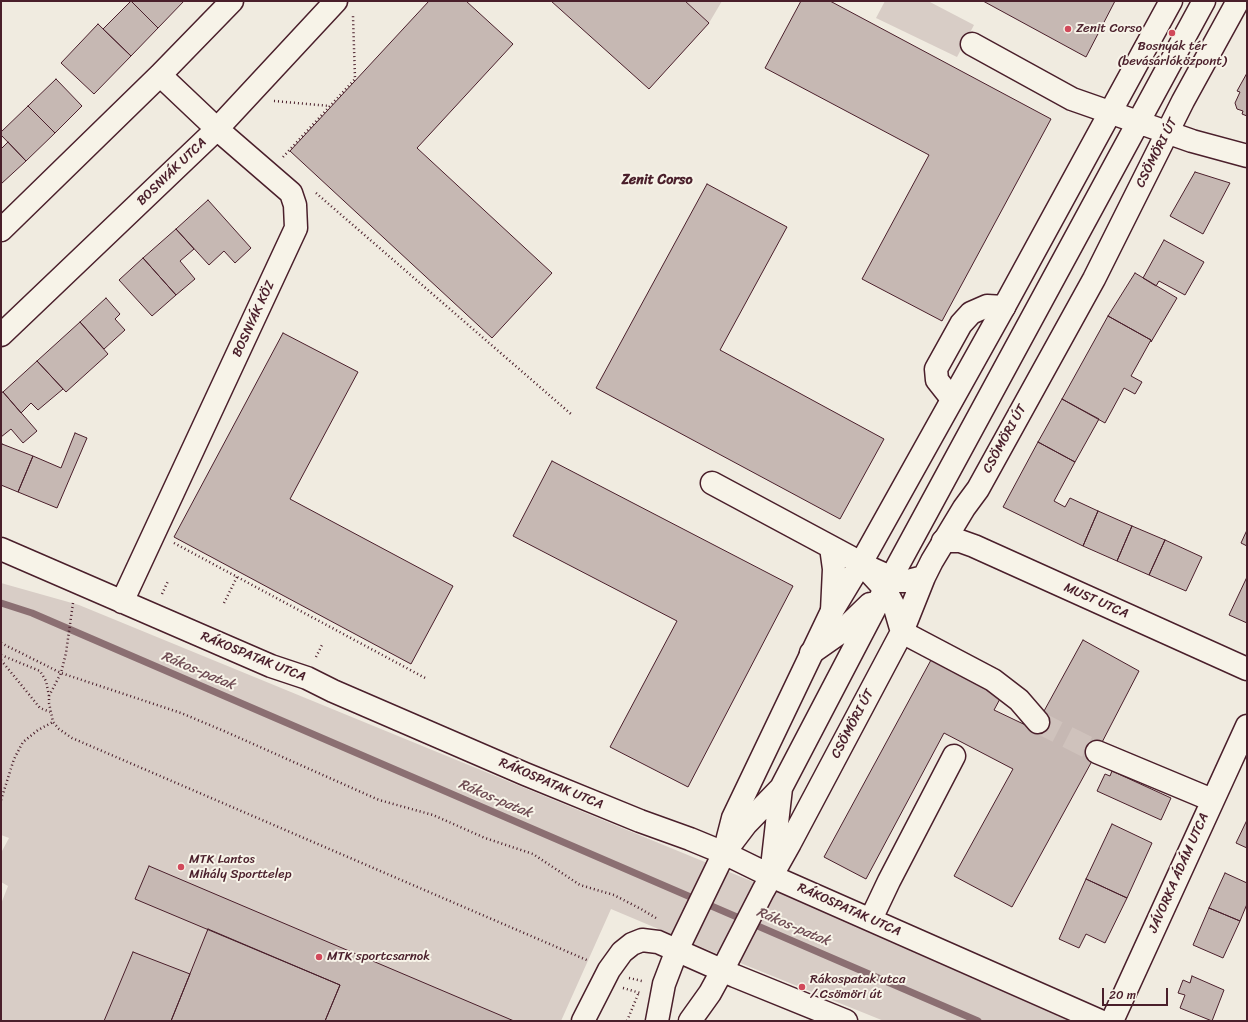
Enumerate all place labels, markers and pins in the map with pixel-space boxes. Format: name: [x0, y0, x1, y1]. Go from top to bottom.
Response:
place label: Zenit Corso: [1076, 21, 1142, 37]
marker: Zenit Corso: [1063, 24, 1073, 34]
marker: Bosnyák tér (bevásárlóközpont): [1167, 28, 1177, 38]
place label: Bosnyák tér (bevásárlóközpont): [1118, 39, 1226, 70]
place label: MTK Lantos Mihály Sporttelep: [189, 852, 291, 883]
marker: MTK Lantos Mihály Sporttelep: [176, 862, 186, 872]
place label: MTK sportcsarnok: [327, 949, 430, 965]
marker: MTK sportcsarnok: [314, 952, 324, 962]
place label: Rákospatak utca / Csömöri út: [810, 972, 905, 1003]
marker: Rákospatak utca / Csömöri út: [797, 982, 807, 992]

